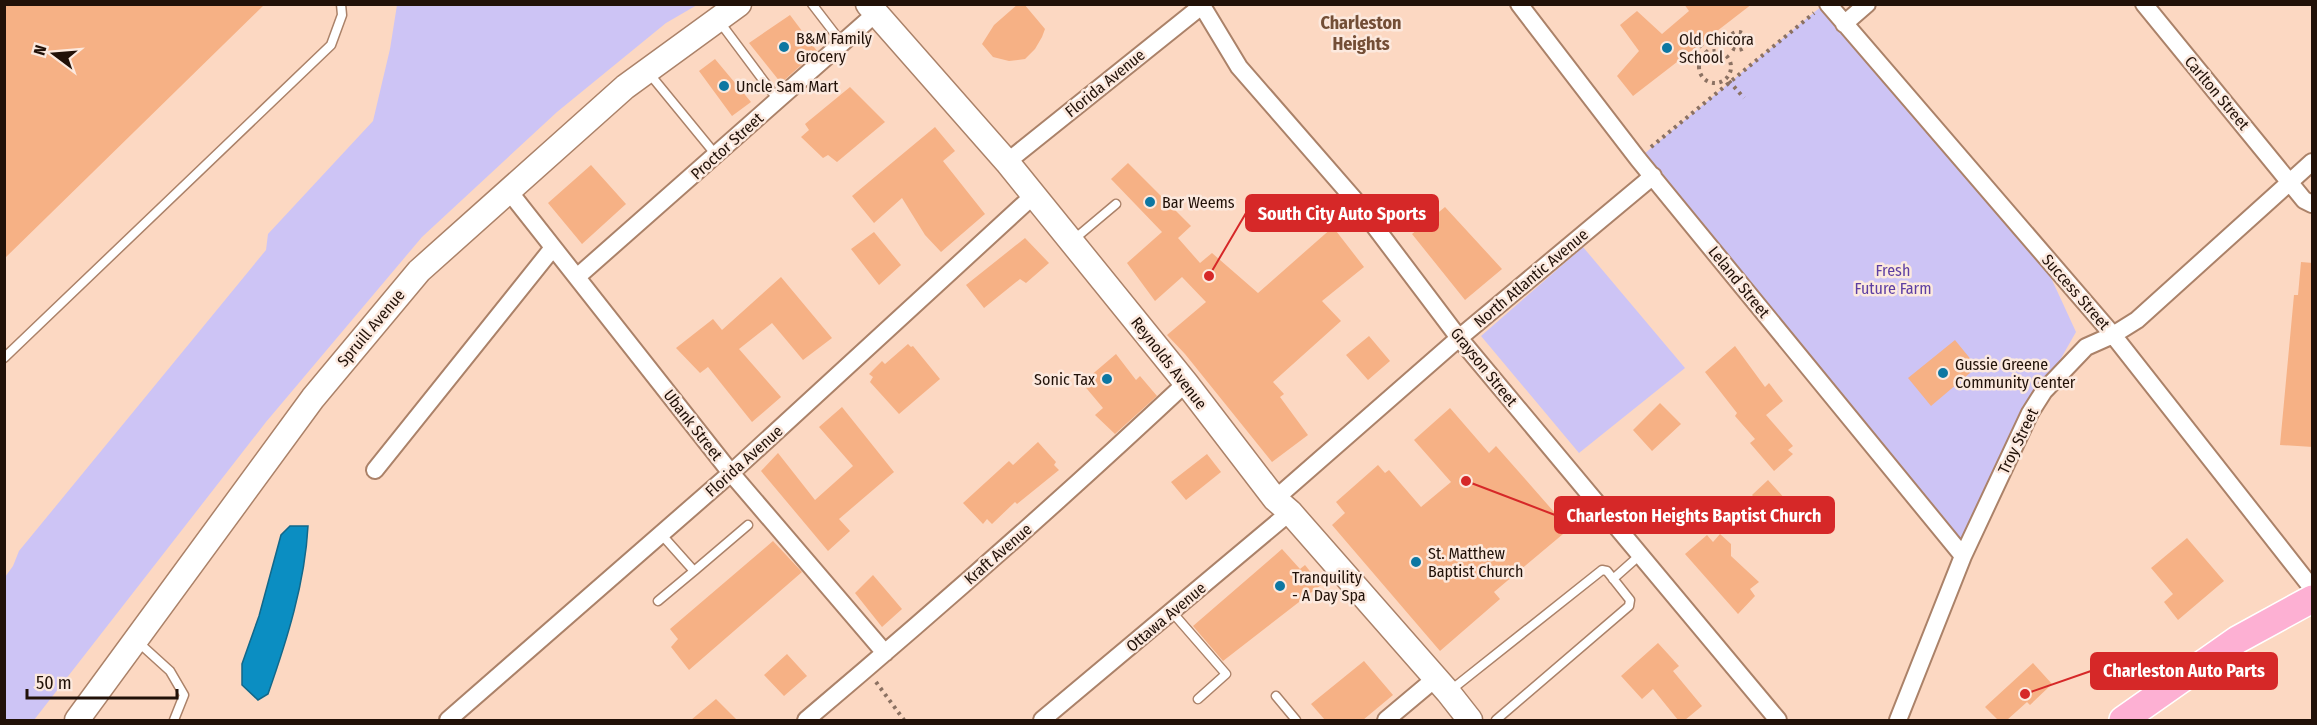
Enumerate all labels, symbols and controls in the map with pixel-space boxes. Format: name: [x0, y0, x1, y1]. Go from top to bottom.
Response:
district label: Charleston Heights: [1320, 12, 1402, 55]
north arrow: [24, 24, 84, 84]
place label: B&M Family Grocery: [796, 29, 873, 66]
place label: Old Chicora School: [1679, 30, 1754, 67]
marker: B&M Family Grocery: [777, 40, 791, 54]
marker: Old Chicora School: [1660, 41, 1674, 55]
text: N: [30, 43, 51, 57]
street label: Florida Avenue: [1061, 45, 1149, 121]
street label: Carlton Street: [2181, 52, 2254, 134]
place label: Uncle Sam Mart: [736, 77, 839, 96]
marker: Uncle Sam Mart: [717, 79, 731, 93]
street label: Proctor Street: [687, 108, 768, 183]
place label: Bar Weems: [1162, 193, 1235, 212]
marker: Bar Weems: [1143, 195, 1157, 209]
callout: South City Auto Sports: [1246, 195, 1438, 231]
text: South City Auto Sports: [1258, 203, 1426, 225]
street label: North Atlantic Avenue: [1470, 225, 1592, 331]
street label: Leland Street: [1704, 242, 1774, 322]
street label: Success Street: [2038, 250, 2114, 334]
park label: Fresh Future Farm: [1855, 261, 1931, 298]
street label: Spruill Avenue: [333, 286, 409, 370]
street label: Reynolds Avenue: [1127, 313, 1211, 413]
street label: Grayson Street: [1447, 324, 1522, 411]
place label: Gussie Greene Community Center: [1955, 355, 2076, 392]
marker: Gussie Greene Community Center: [1936, 366, 1950, 380]
place label: Sonic Tax: [1034, 370, 1095, 389]
marker: Sonic Tax: [1100, 372, 1114, 386]
street label: Ubank Street: [659, 386, 727, 465]
street label: Troy Street: [1994, 404, 2042, 477]
street label: Florida Avenue: [701, 421, 787, 501]
callout: Charleston Heights Baptist Church: [1555, 497, 1834, 533]
text: Charleston Heights Baptist Church: [1567, 505, 1821, 527]
street label: Kraft Avenue: [960, 519, 1036, 589]
place label: St. Matthew Baptist Church: [1428, 544, 1523, 581]
marker: St. Matthew Baptist Church: [1409, 555, 1423, 569]
place label: Tranquility - A Day Spa: [1292, 568, 1366, 605]
street label: Ottawa Avenue: [1122, 578, 1210, 656]
marker: Tranquility - A Day Spa: [1273, 579, 1287, 593]
callout: Charleston Auto Parts: [2091, 653, 2277, 689]
text: Charleston Auto Parts: [2103, 660, 2265, 682]
scale bar: [27, 662, 177, 700]
text: 50 m: [36, 672, 72, 694]

